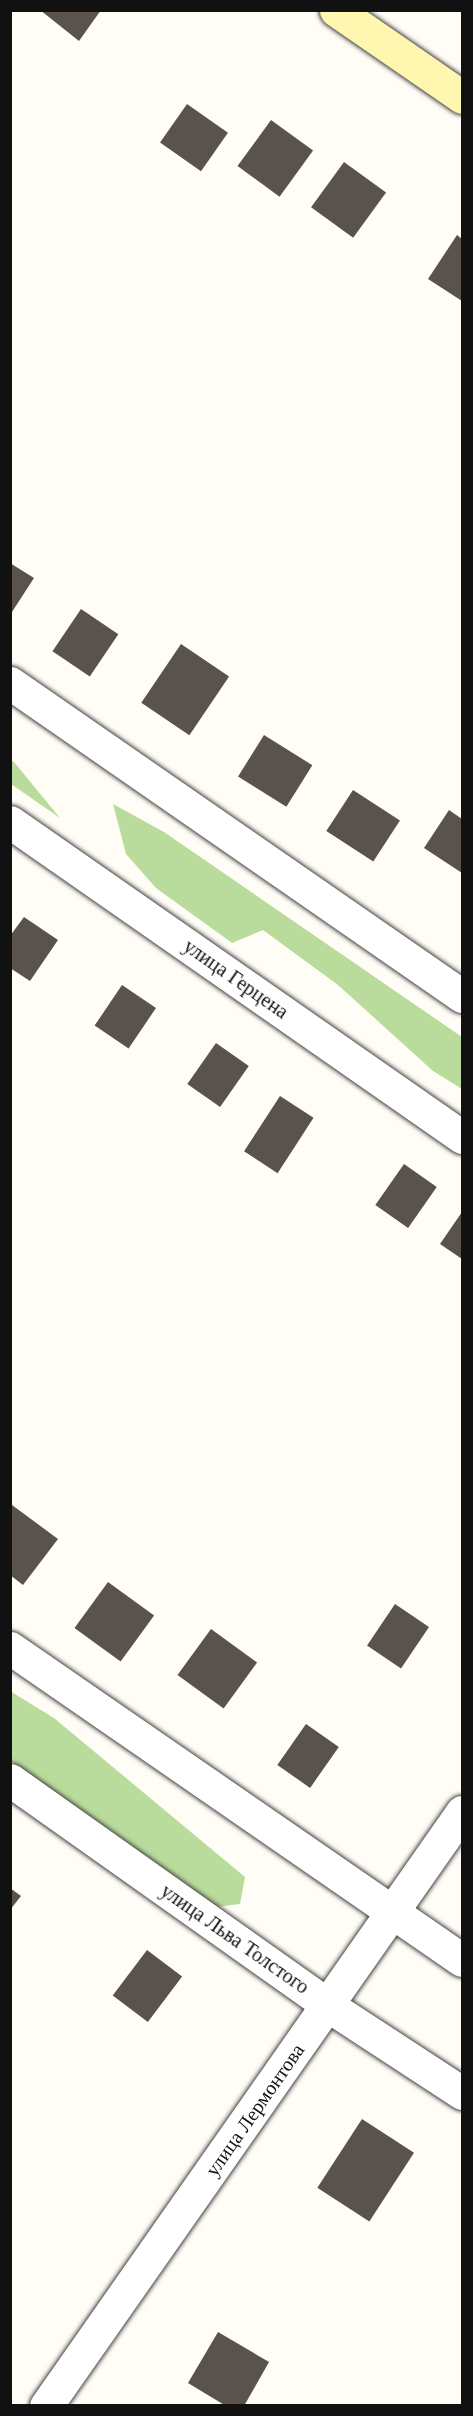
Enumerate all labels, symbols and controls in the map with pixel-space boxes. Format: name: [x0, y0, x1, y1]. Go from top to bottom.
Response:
street label: улица Герцена: [179, 934, 293, 1024]
street label: улица Льва Толстого: [156, 1879, 314, 1999]
street label: улица Лермонтова: [200, 2039, 310, 2181]

